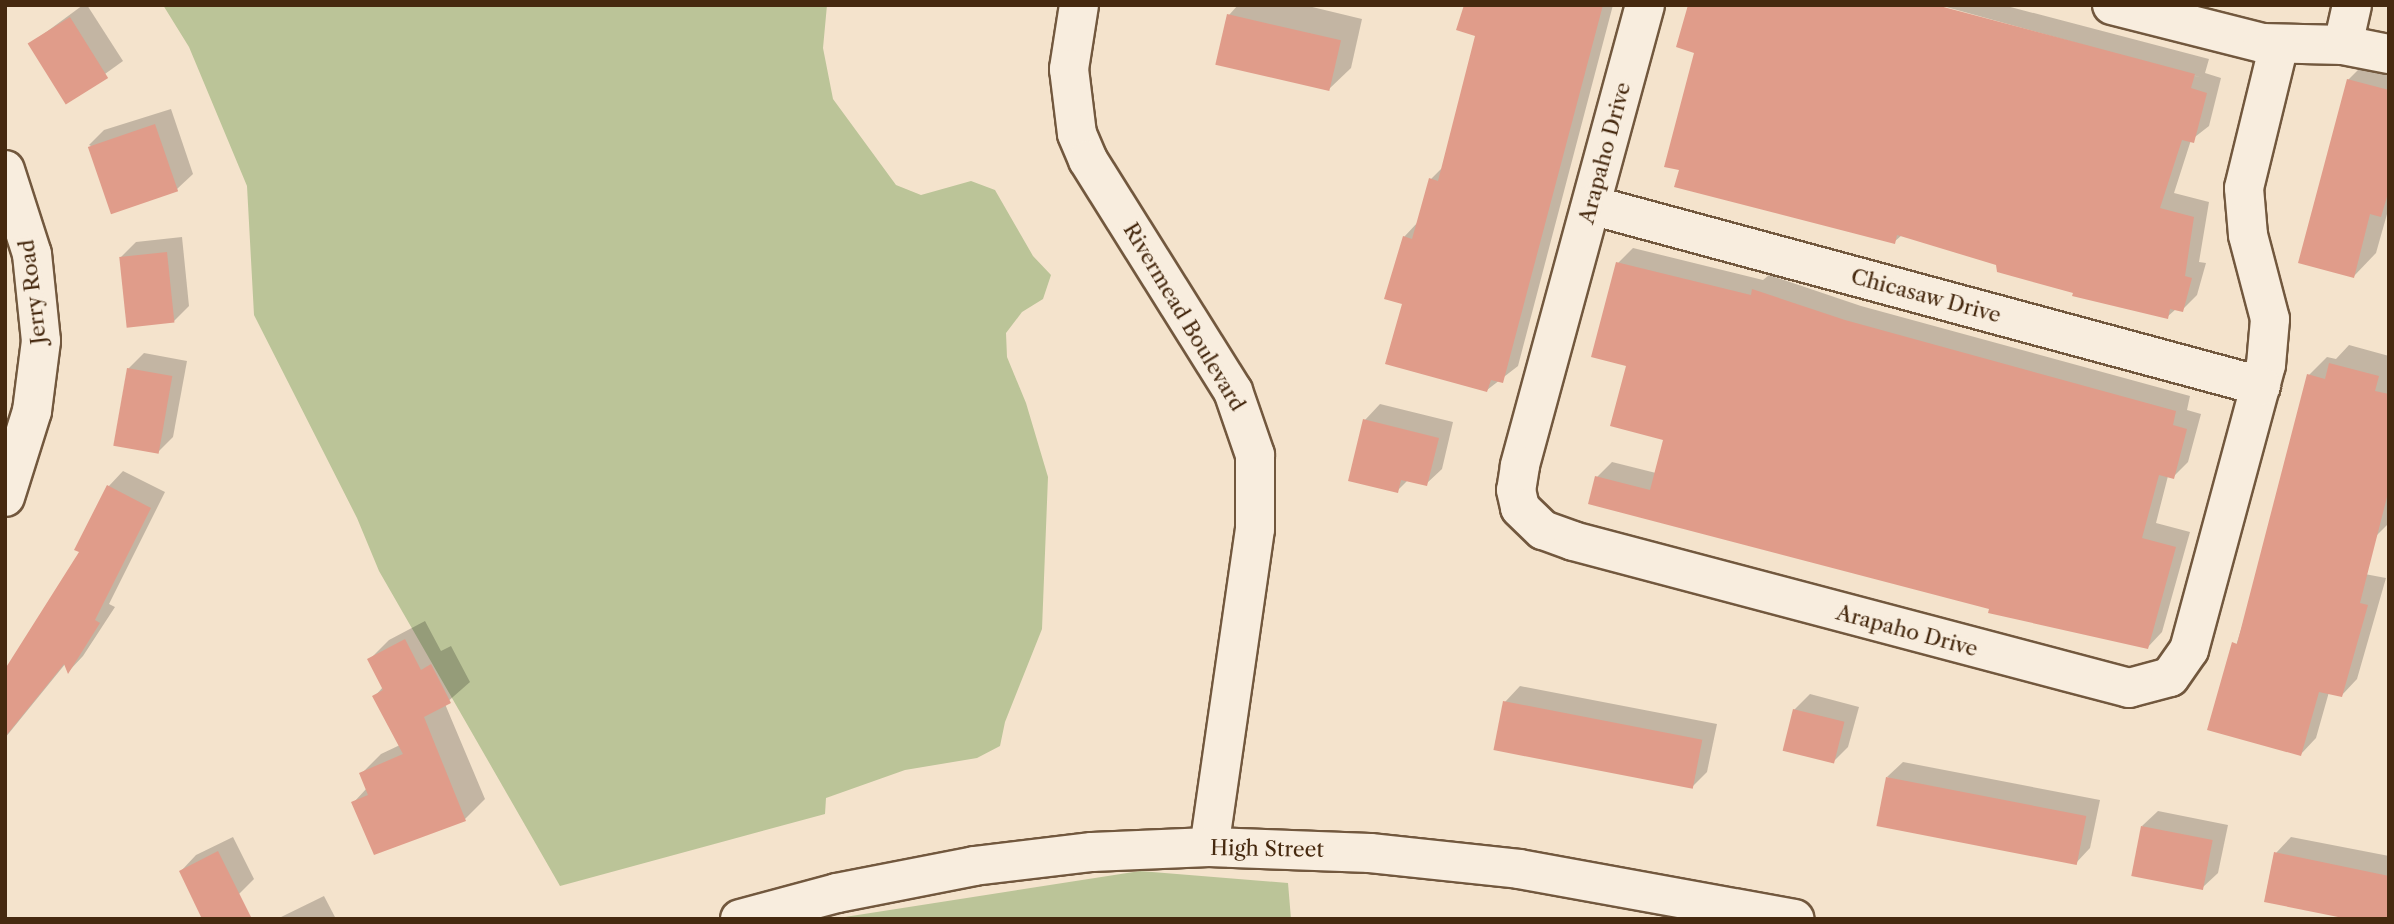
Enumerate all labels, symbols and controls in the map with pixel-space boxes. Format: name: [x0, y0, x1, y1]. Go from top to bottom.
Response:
street label: Arapaho Drive: [1574, 79, 1636, 227]
street label: Rivermead Boulevard: [1118, 218, 1250, 416]
street label: Jerry Road: [14, 238, 52, 346]
street label: Chicasaw Drive: [1848, 264, 2004, 328]
street label: Arapaho Drive: [1833, 600, 1981, 662]
street label: High Street: [1210, 835, 1324, 863]

